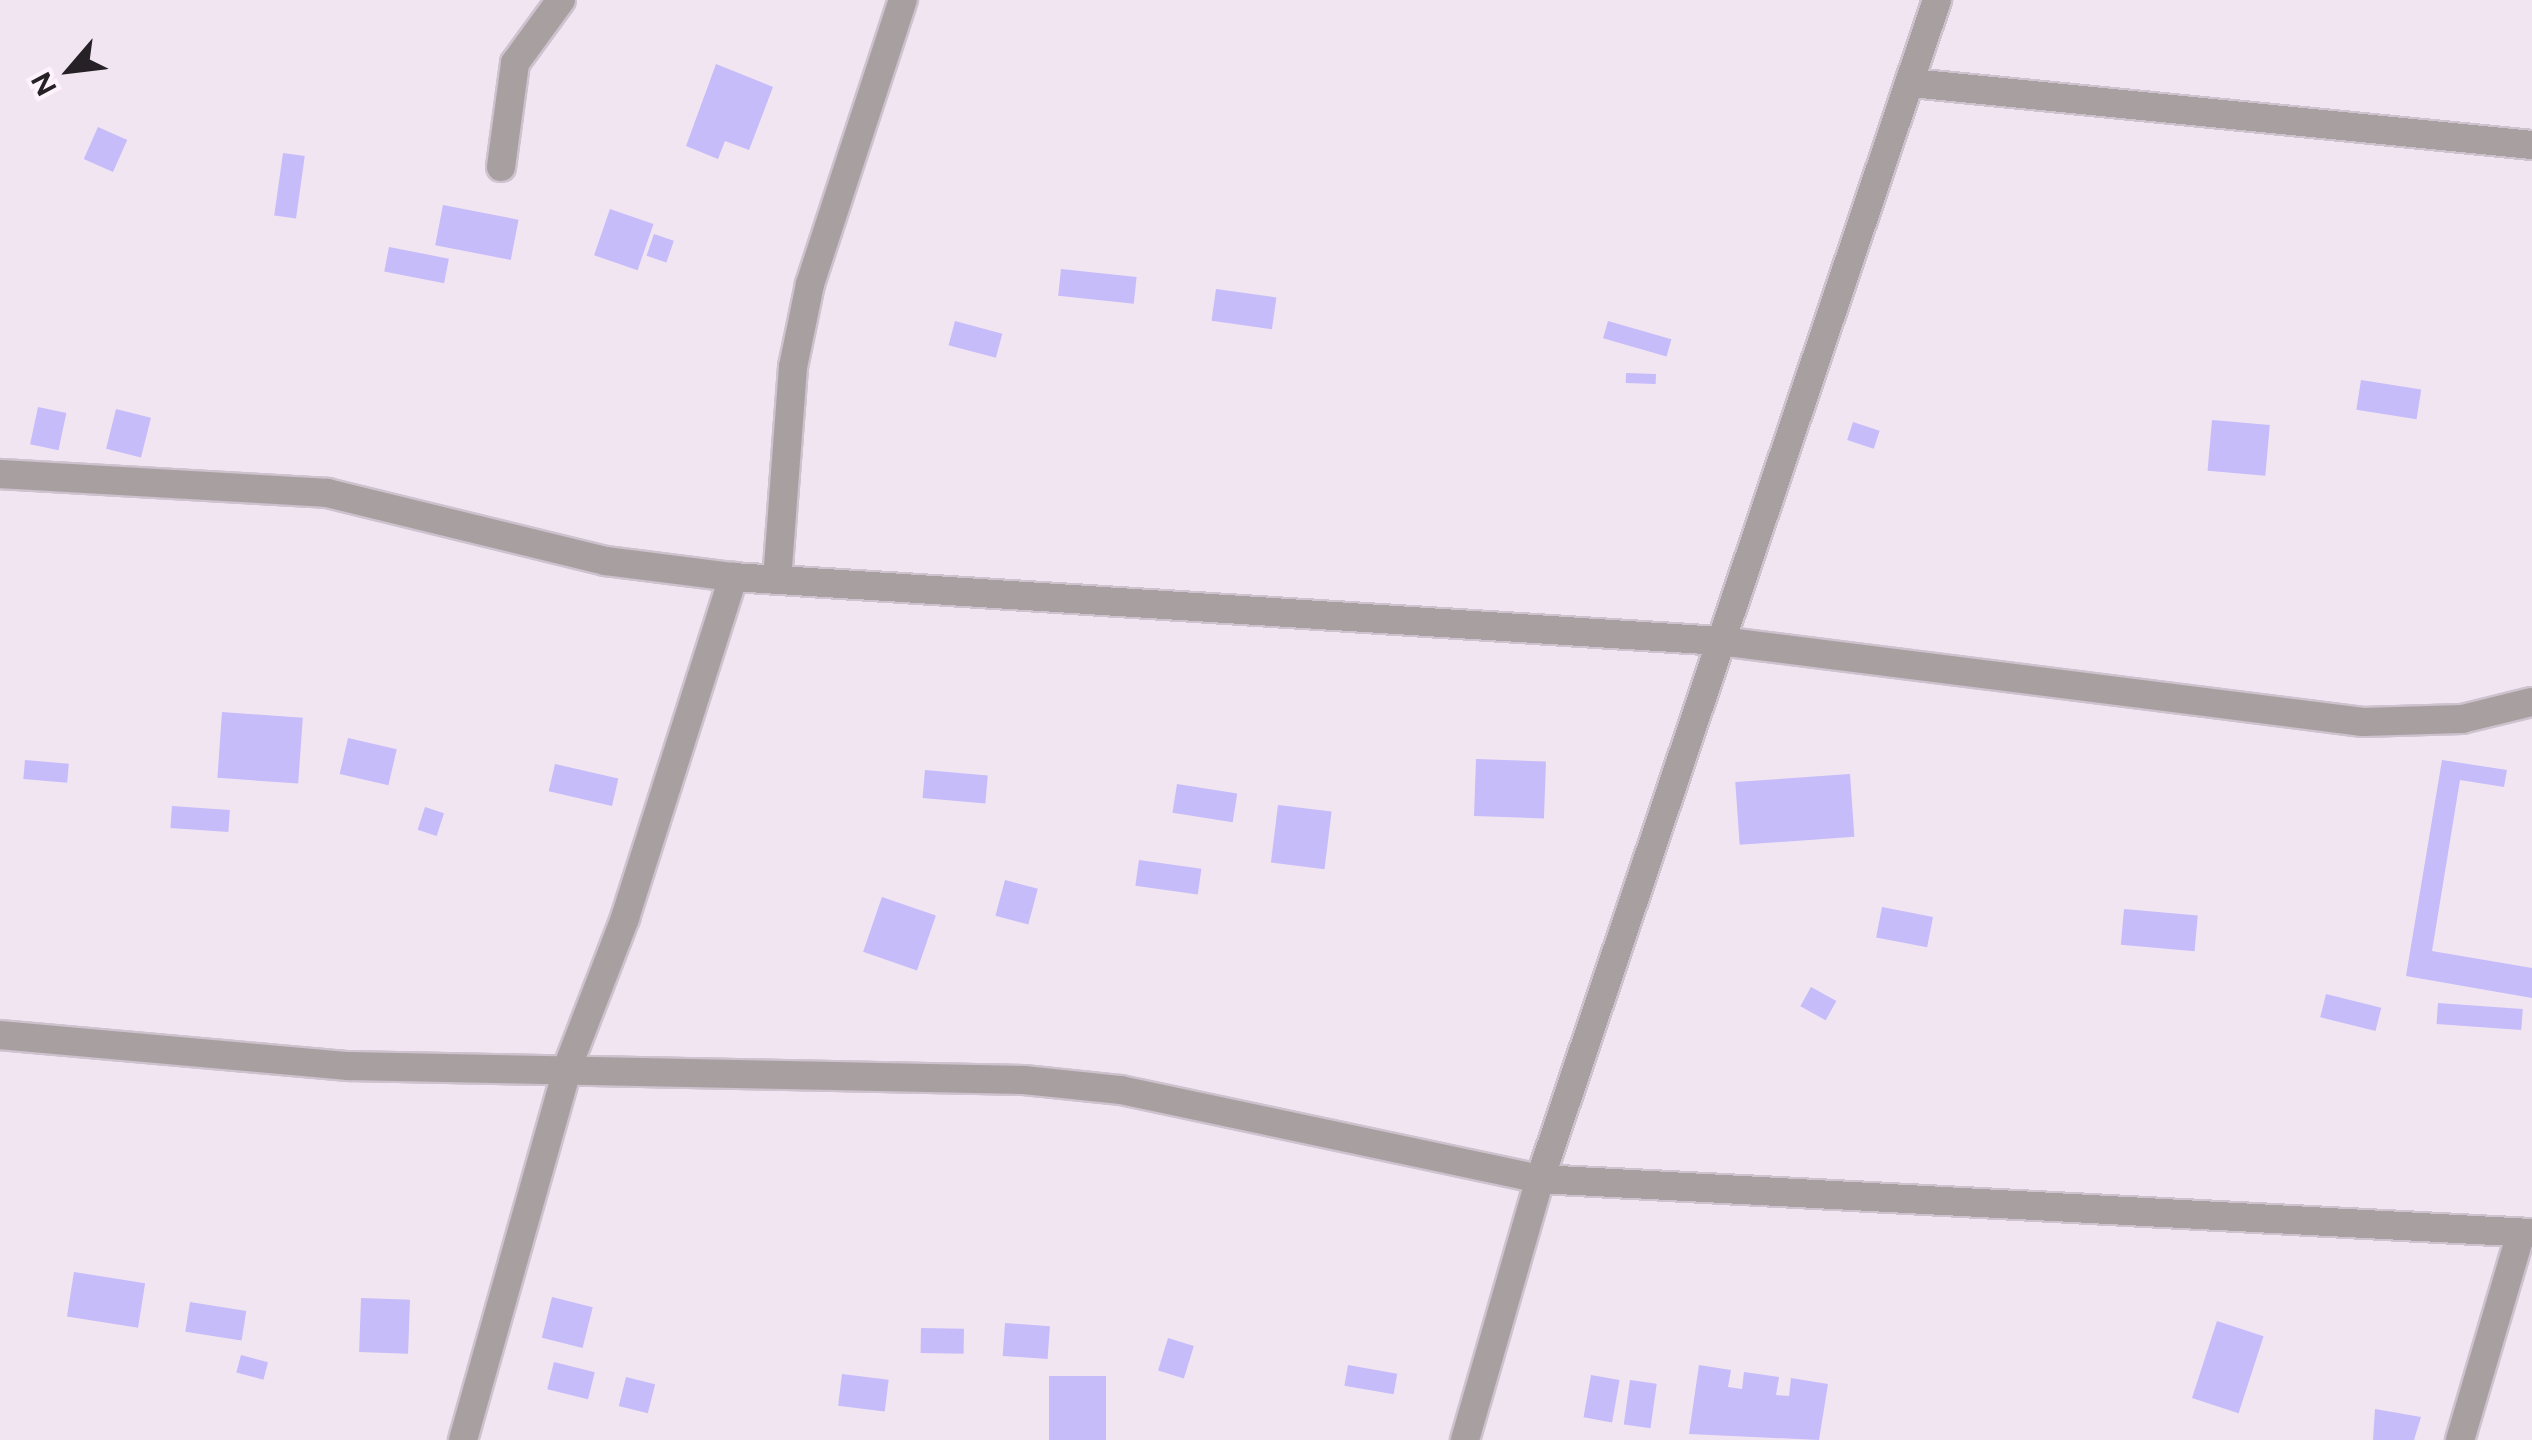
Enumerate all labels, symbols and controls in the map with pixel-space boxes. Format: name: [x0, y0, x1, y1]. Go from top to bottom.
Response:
north arrow: [20, 20, 120, 120]
text: N: [23, 67, 64, 102]

